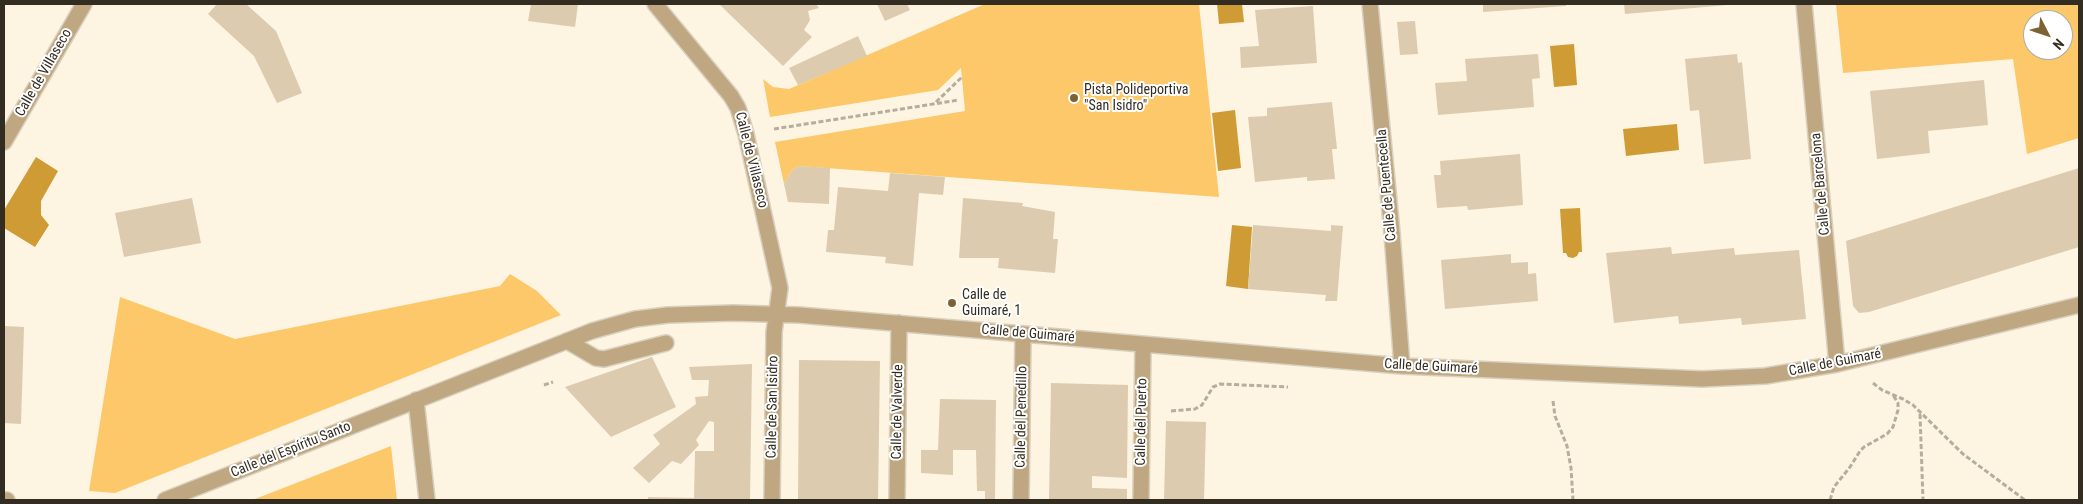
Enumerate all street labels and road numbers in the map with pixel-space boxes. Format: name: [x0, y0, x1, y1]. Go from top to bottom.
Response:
street label: Calle de Villaseco: [12, 26, 76, 120]
street label: Calle de Villaseco: [731, 110, 771, 210]
street label: Calle de Puentecella: [1374, 128, 1400, 242]
street label: Calle de Barcelona: [1808, 132, 1834, 236]
street label: Calle de Guimaré: [981, 322, 1075, 346]
street label: Calle de Guimaré: [1787, 346, 1883, 380]
street label: Calle de San Isidro: [764, 355, 782, 459]
street label: Calle de Guimaré: [1384, 356, 1478, 378]
street label: Calle de Valverde: [889, 364, 907, 460]
street label: Calle del Penedillo: [1013, 366, 1031, 468]
street label: Calle del Puerto: [1133, 378, 1151, 466]
street label: Calle del Espíritu Santo: [229, 418, 353, 482]

